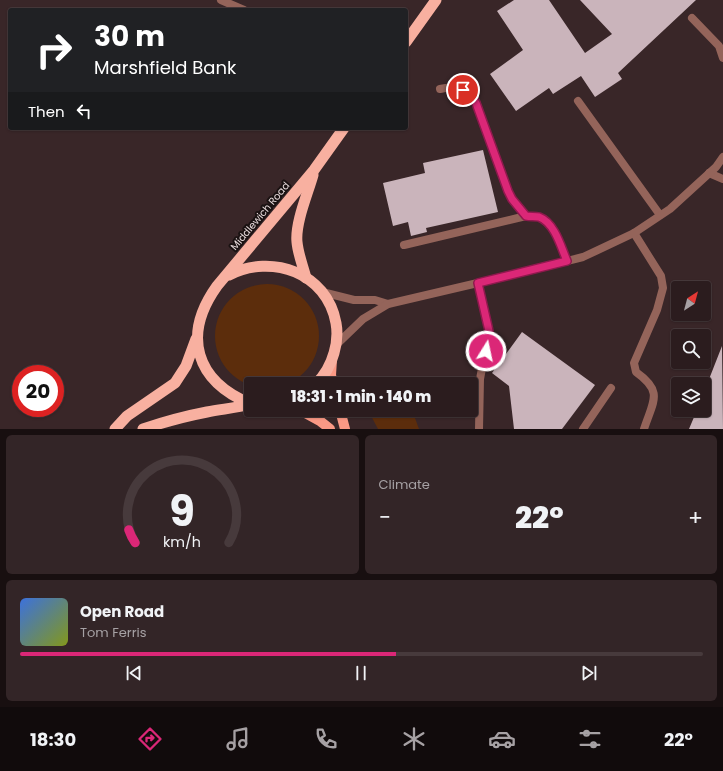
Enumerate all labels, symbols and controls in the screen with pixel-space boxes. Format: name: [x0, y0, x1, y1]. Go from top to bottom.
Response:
text: 30 m: [94, 17, 165, 56]
icon: right: [28, 24, 80, 76]
text: Marshfield Bank: [94, 55, 236, 80]
pin: [446, 73, 480, 107]
icon: arrive: [452, 79, 474, 101]
icon: left: [73, 100, 95, 122]
text: Then: [28, 101, 65, 122]
street label: Middlewich Road: [227, 179, 293, 253]
north arrow: [671, 281, 711, 321]
map controls: [671, 281, 711, 417]
button: search: [671, 329, 711, 369]
position arrow: [465, 330, 507, 372]
speed limit sign: 20: [12, 365, 64, 417]
button: layers: [671, 377, 711, 417]
text: 18:31 · 1 min · 140 m: [291, 386, 431, 407]
text: Climate: [379, 475, 430, 494]
text: 9: [169, 481, 195, 540]
text: 22°: [515, 496, 564, 539]
text: −: [379, 502, 391, 533]
text: +: [688, 502, 703, 533]
text: km/h: [163, 531, 201, 551]
text: Open Road: [80, 601, 164, 622]
text: Tom Ferris: [80, 623, 147, 642]
icon: previous: [123, 662, 145, 684]
icon: pause: [350, 662, 372, 684]
icon: next: [578, 662, 600, 684]
icon: directions: [136, 725, 164, 753]
icon: music: [224, 725, 252, 753]
icon: phone: [312, 725, 340, 753]
icon: climate: [400, 725, 428, 753]
icon: car: [488, 725, 516, 753]
icon: filters: [576, 725, 604, 753]
text: 18:30: [30, 727, 76, 752]
text: 22°: [664, 727, 693, 752]

